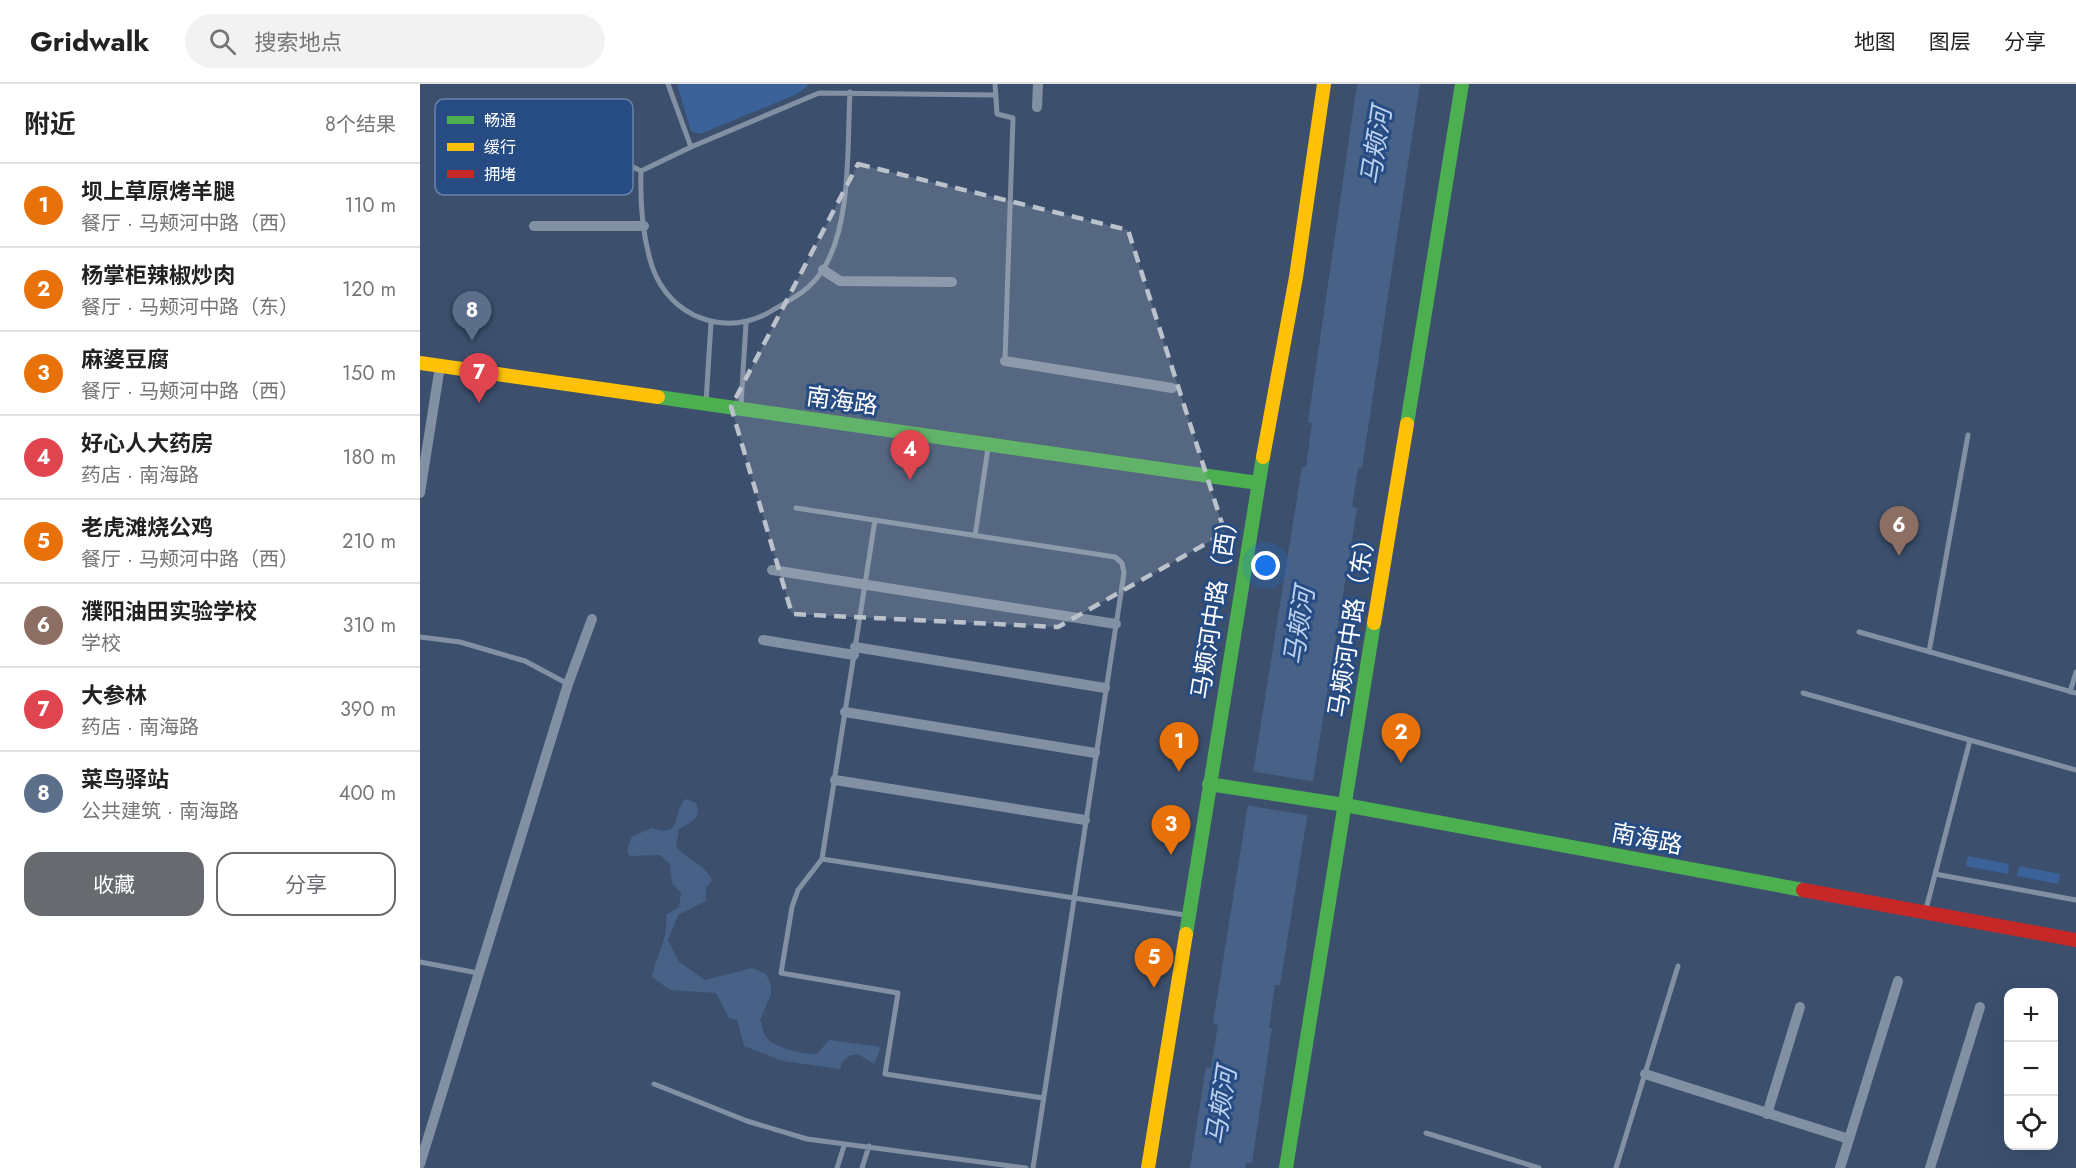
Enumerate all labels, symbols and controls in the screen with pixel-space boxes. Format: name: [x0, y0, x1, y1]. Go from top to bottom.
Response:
search box: [185, 14, 605, 68]
text: Gridwalk: [30, 21, 149, 62]
icon: search: [206, 25, 239, 58]
text: 搜索地点: [254, 26, 342, 58]
text: 地图: [1854, 27, 1896, 57]
text: 图层: [1929, 27, 1971, 57]
text: 分享: [2004, 27, 2046, 57]
legend: [435, 99, 633, 195]
water label: 马颊河: [1351, 100, 1402, 187]
text: 附近: [24, 105, 76, 143]
text: 畅通: [484, 109, 516, 132]
text: 8个结果: [325, 110, 396, 139]
text: 缓行: [484, 136, 516, 159]
text: 拥堵: [484, 163, 516, 186]
text: 坝上草原烤羊腿: [81, 175, 235, 207]
text: 1: [38, 191, 49, 220]
text: 110 m: [344, 191, 396, 220]
text: 餐厅 · 马颊河中路（西）: [81, 209, 299, 238]
text: 杨掌柜辣椒炒肉: [81, 259, 235, 291]
text: 2: [37, 275, 50, 304]
text: 120 m: [342, 275, 396, 304]
pin: 8: [452, 292, 492, 341]
text: 餐厅 · 马颊河中路（东）: [81, 293, 299, 322]
text: 麻婆豆腐: [81, 343, 169, 375]
pin: 7: [460, 354, 498, 403]
text: 3: [37, 359, 50, 388]
text: 150 m: [342, 359, 396, 388]
text: 餐厅 · 马颊河中路（西）: [81, 377, 299, 406]
street label: 南海路: [804, 378, 880, 423]
text: 好心人大药房: [81, 427, 213, 459]
pin: 4: [890, 430, 930, 480]
text: 4: [37, 443, 50, 472]
text: 180 m: [342, 443, 396, 472]
text: 药店 · 南海路: [81, 461, 199, 490]
street label: 马颊河中路（西）: [1182, 506, 1247, 701]
pin: 6: [1880, 506, 1918, 556]
text: 老虎滩烧公鸡: [81, 511, 213, 543]
street label: 马颊河中路（东）: [1319, 524, 1384, 719]
text: 5: [37, 527, 50, 556]
text: 210 m: [342, 527, 396, 556]
text: 餐厅 · 马颊河中路（西）: [81, 545, 299, 574]
your location: [1251, 551, 1280, 580]
water label: 马颊河: [1274, 580, 1325, 667]
text: 濮阳油田实验学校: [81, 595, 257, 627]
text: 6: [37, 611, 50, 640]
text: 310 m: [342, 611, 396, 640]
text: 学校: [81, 629, 121, 658]
text: 大参林: [81, 679, 147, 711]
text: 7: [37, 695, 50, 724]
text: 390 m: [340, 695, 396, 724]
text: 药店 · 南海路: [81, 713, 199, 742]
pin: 2: [1382, 714, 1420, 763]
pin: 1: [1160, 722, 1198, 772]
text: 菜鸟驿站: [81, 763, 169, 795]
text: 8: [37, 779, 50, 808]
text: 400 m: [339, 779, 396, 808]
text: 公共建筑 · 南海路: [81, 797, 239, 826]
pin: 3: [1152, 806, 1191, 855]
street label: 南海路: [1608, 814, 1686, 863]
button: 收藏: [24, 852, 204, 916]
button: 分享: [216, 852, 396, 916]
pin: 5: [1134, 938, 1174, 988]
map controls: [2004, 988, 2058, 1150]
button: +: [2004, 988, 2058, 1042]
button: −: [2004, 1042, 2058, 1096]
water label: 马颊河: [1196, 1060, 1247, 1147]
button: locate: [2004, 1096, 2058, 1150]

